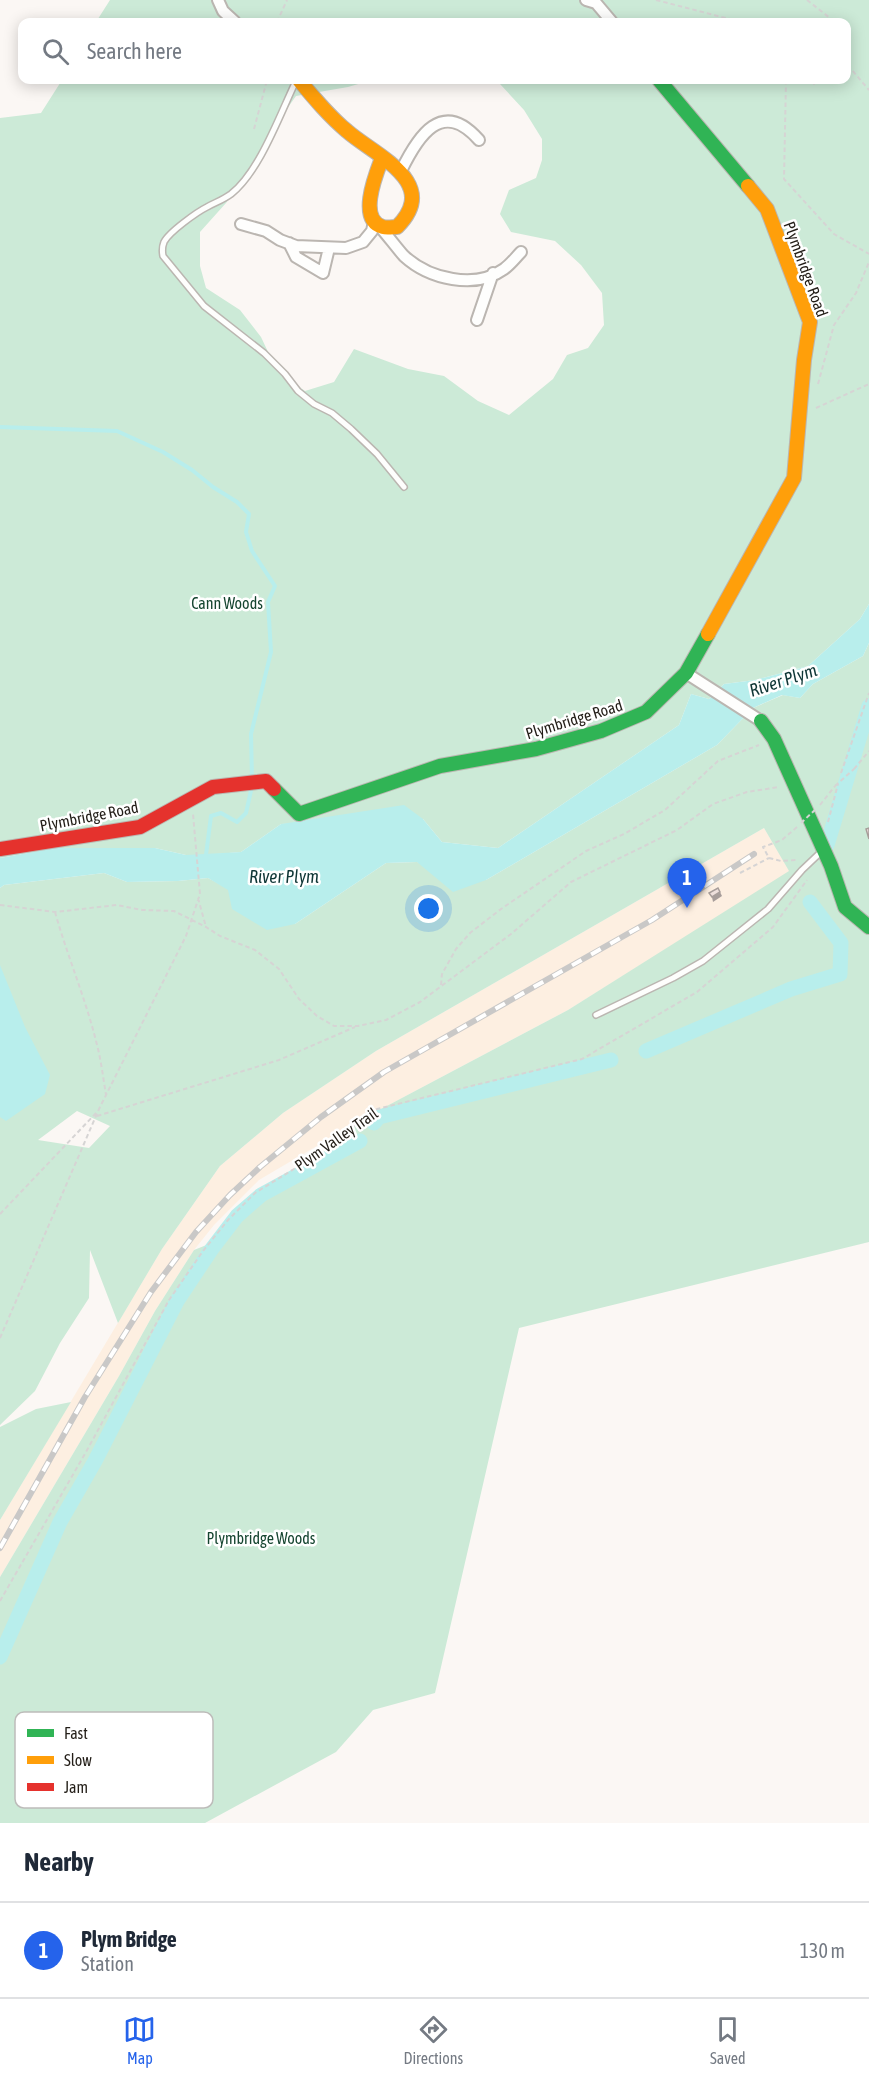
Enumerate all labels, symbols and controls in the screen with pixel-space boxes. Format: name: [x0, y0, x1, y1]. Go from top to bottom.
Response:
search box: [18, 18, 851, 84]
icon: search: [39, 35, 72, 68]
text: Search here: [87, 38, 182, 64]
street label: Plymbridge Road: [779, 219, 832, 319]
park label: Cann Woods: [191, 594, 263, 612]
water label: River Plym: [746, 659, 820, 701]
street label: Plymbridge Road: [523, 696, 625, 743]
street label: Plymbridge Road: [38, 798, 140, 835]
pin: 1: [668, 858, 706, 908]
water label: River Plym: [249, 866, 319, 887]
your location: [414, 894, 443, 923]
street label: Plym Valley Trail: [291, 1103, 382, 1175]
park label: Plymbridge Woods: [206, 1529, 316, 1548]
legend: [15, 1712, 213, 1808]
text: Fast: [64, 1724, 88, 1742]
text: Slow: [64, 1751, 92, 1769]
text: Jam: [64, 1778, 88, 1796]
text: Nearby: [24, 1847, 94, 1877]
text: Plym Bridge: [81, 1926, 177, 1952]
text: 1: [39, 1939, 48, 1962]
text: 130 m: [800, 1939, 845, 1962]
text: Station: [81, 1952, 134, 1975]
tab: Map: [123, 2013, 156, 2067]
tab: Directions: [403, 2013, 463, 2067]
tab: Saved: [710, 2013, 745, 2067]

